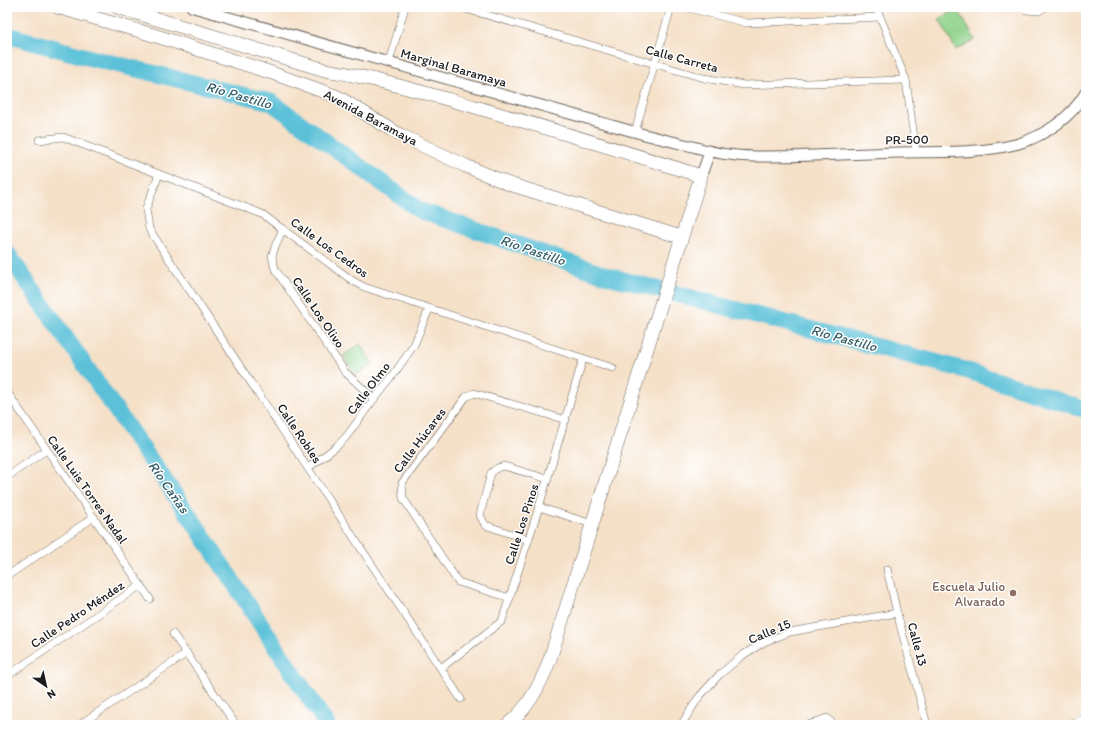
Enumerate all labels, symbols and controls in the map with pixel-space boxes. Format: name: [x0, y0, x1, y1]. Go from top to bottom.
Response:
street label: Calle Carreta: [644, 42, 720, 76]
street label: Marginal Baramaya: [399, 45, 509, 90]
water label: Río Pastillo: [204, 78, 274, 113]
street label: Avenida Baramaya: [321, 86, 420, 149]
street label: PR-500: [885, 132, 929, 147]
street label: Calle Los Cedros: [288, 214, 372, 281]
water label: Río Pastillo: [498, 231, 568, 270]
street label: Calle Los Olivo: [289, 274, 348, 351]
water label: Río Pastillo: [809, 322, 879, 356]
street label: Calle Olmo: [344, 359, 393, 418]
street label: Calle Robles: [274, 401, 325, 466]
street label: Calle Húcares: [390, 405, 449, 476]
street label: Calle Luis Torres Nadal: [44, 432, 131, 547]
water label: Río Cañas: [145, 458, 193, 517]
street label: Calle Los Pinos: [501, 482, 542, 567]
street label: Calle Pedro Méndez: [28, 578, 127, 651]
place label: Escuela Julio Alvarado: [932, 579, 1005, 609]
marker: Escuela Julio Alvarado: [1008, 588, 1018, 598]
street label: Calle 15: [746, 616, 793, 647]
street label: Calle 13: [904, 621, 931, 668]
north arrow: [26, 666, 66, 706]
text: N: [45, 686, 58, 701]

